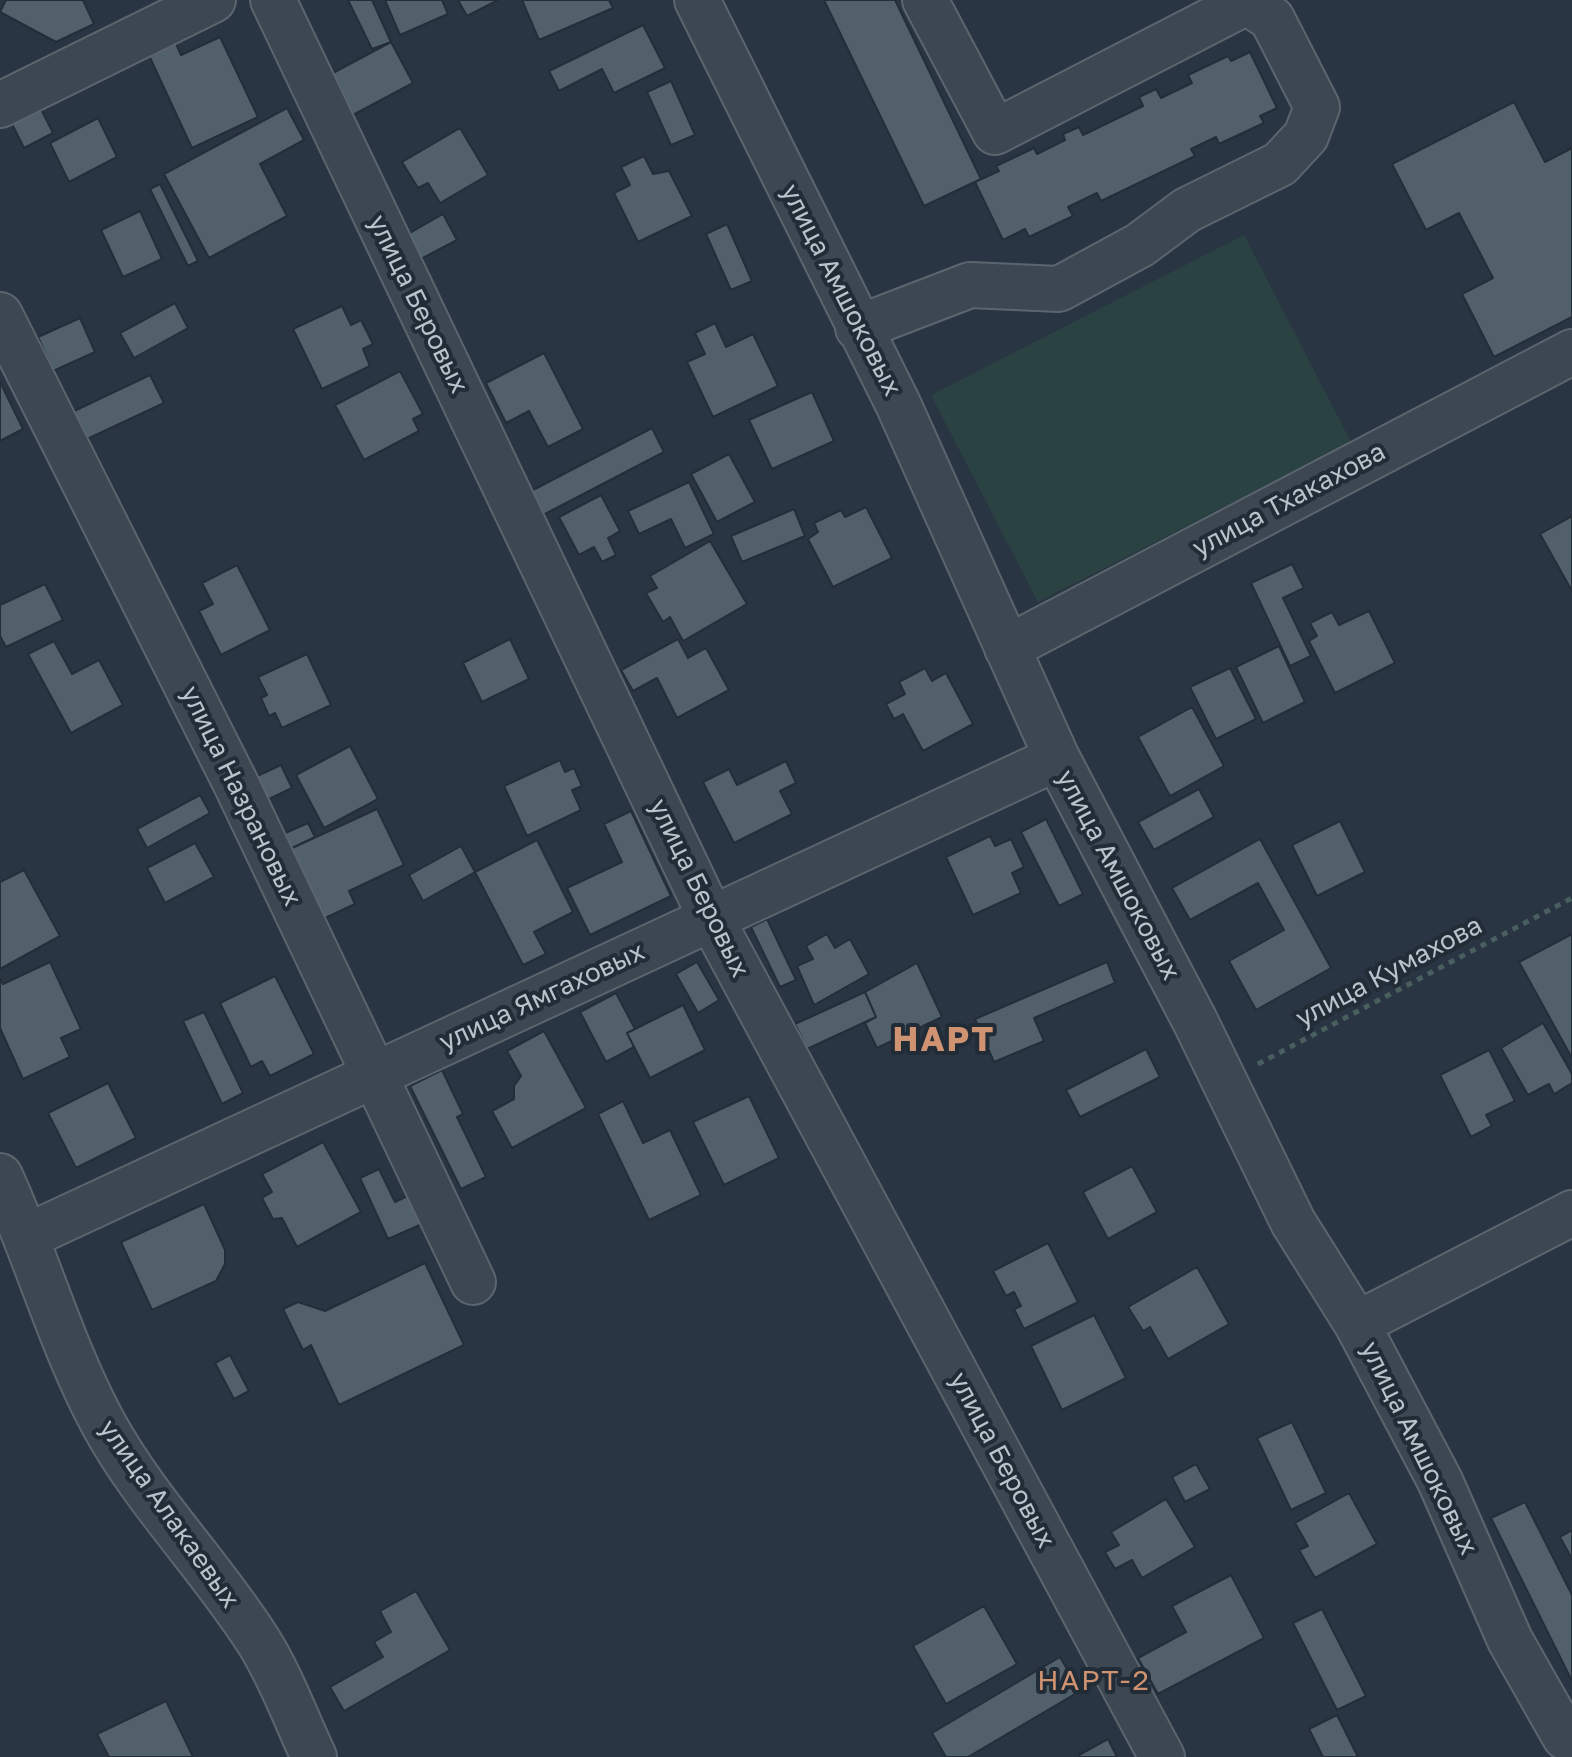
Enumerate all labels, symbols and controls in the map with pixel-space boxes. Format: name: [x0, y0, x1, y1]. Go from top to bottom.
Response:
street label: улица Амшоковых: [774, 179, 908, 401]
street label: улица Беровых: [361, 210, 475, 398]
street label: улица Тхакахова: [1187, 436, 1391, 564]
street label: улица Назрановых: [174, 681, 308, 911]
street label: улица Амшоковых: [1049, 765, 1187, 985]
street label: улица Беровых: [642, 794, 756, 982]
street label: улица Кумахова: [1290, 910, 1488, 1034]
street label: улица Ямгаховых: [434, 936, 650, 1058]
district label: НАРТ: [893, 1020, 995, 1060]
street label: улица Амшоковых: [1354, 1336, 1484, 1560]
street label: улица Беровых: [943, 1367, 1061, 1553]
street label: улица Алакаевых: [92, 1414, 246, 1614]
district label: НАРТ-2: [1037, 1664, 1151, 1698]

